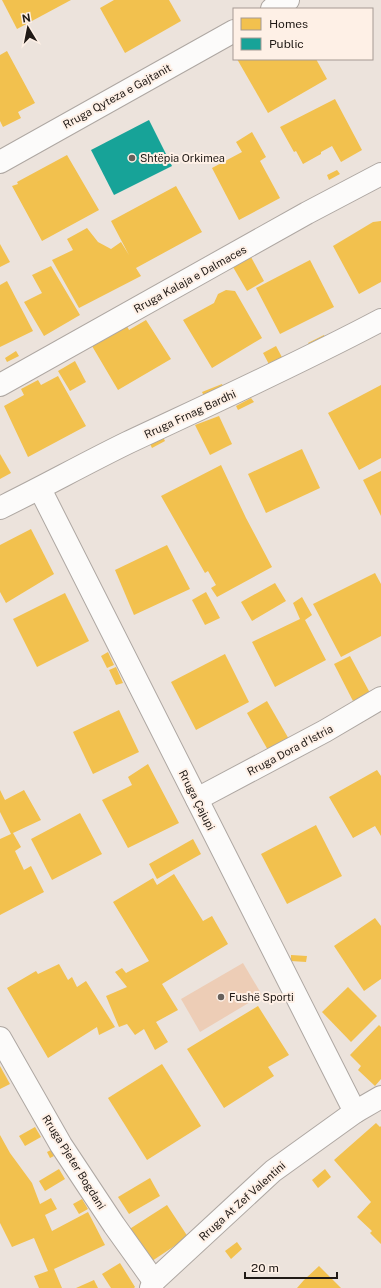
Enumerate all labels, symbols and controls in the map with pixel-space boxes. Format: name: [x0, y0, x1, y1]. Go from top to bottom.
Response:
north arrow: [8, 8, 48, 48]
legend: [233, 8, 373, 60]
text: N: [21, 11, 32, 25]
text: Homes: [269, 17, 308, 31]
text: Public: [269, 37, 304, 51]
street label: Rruga Qyteza e Gajtanit: [61, 61, 173, 131]
place label: Shtëpia Orkimea: [140, 152, 225, 164]
marker: Shtëpia Orkimea: [127, 153, 137, 163]
street label: Rruga Kalaja e Dalmaces: [132, 243, 249, 315]
street label: Rruga Frnag Bardhi: [142, 388, 238, 440]
street label: Rruga Dora d'Istria: [245, 722, 335, 778]
street label: Rruga Çajupi: [176, 768, 217, 832]
place label: Fushë Sporti: [229, 991, 294, 1003]
marker: Fushë Sporti: [216, 992, 226, 1002]
street label: Rruga Pjeter Bogdani: [40, 1113, 108, 1211]
street label: Rruga At Zef Valentini: [196, 1159, 288, 1243]
scale bar: [245, 1254, 337, 1280]
text: 20 m: [251, 1261, 279, 1275]

